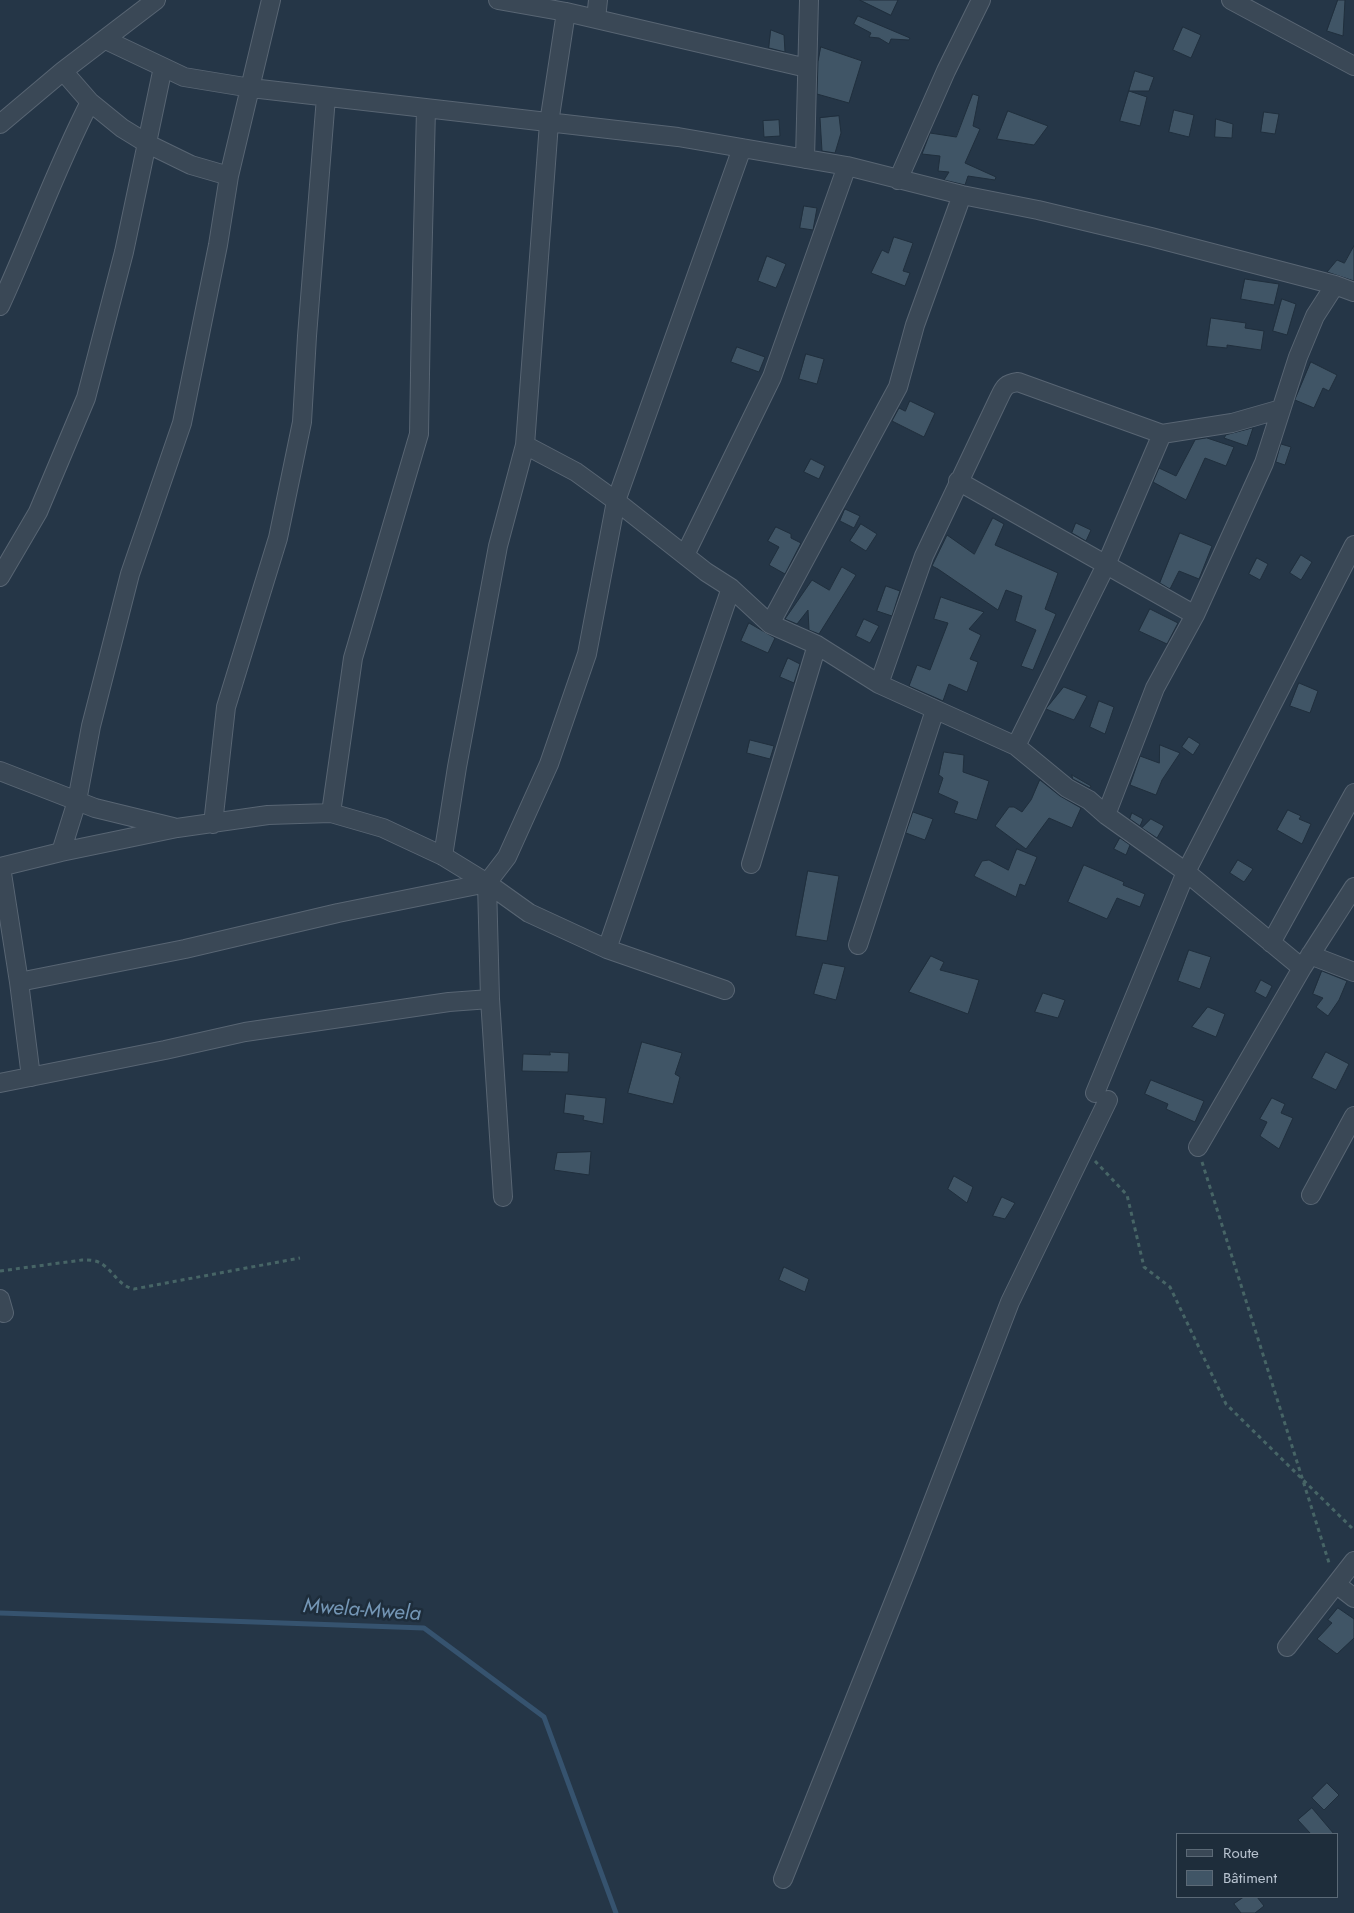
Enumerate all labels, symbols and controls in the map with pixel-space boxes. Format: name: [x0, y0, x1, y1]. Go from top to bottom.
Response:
water label: Mwela-Mwela: [302, 1594, 422, 1628]
legend: [1176, 1833, 1339, 1898]
text: Route: [1223, 1842, 1259, 1864]
text: Bâtiment: [1223, 1867, 1277, 1889]

